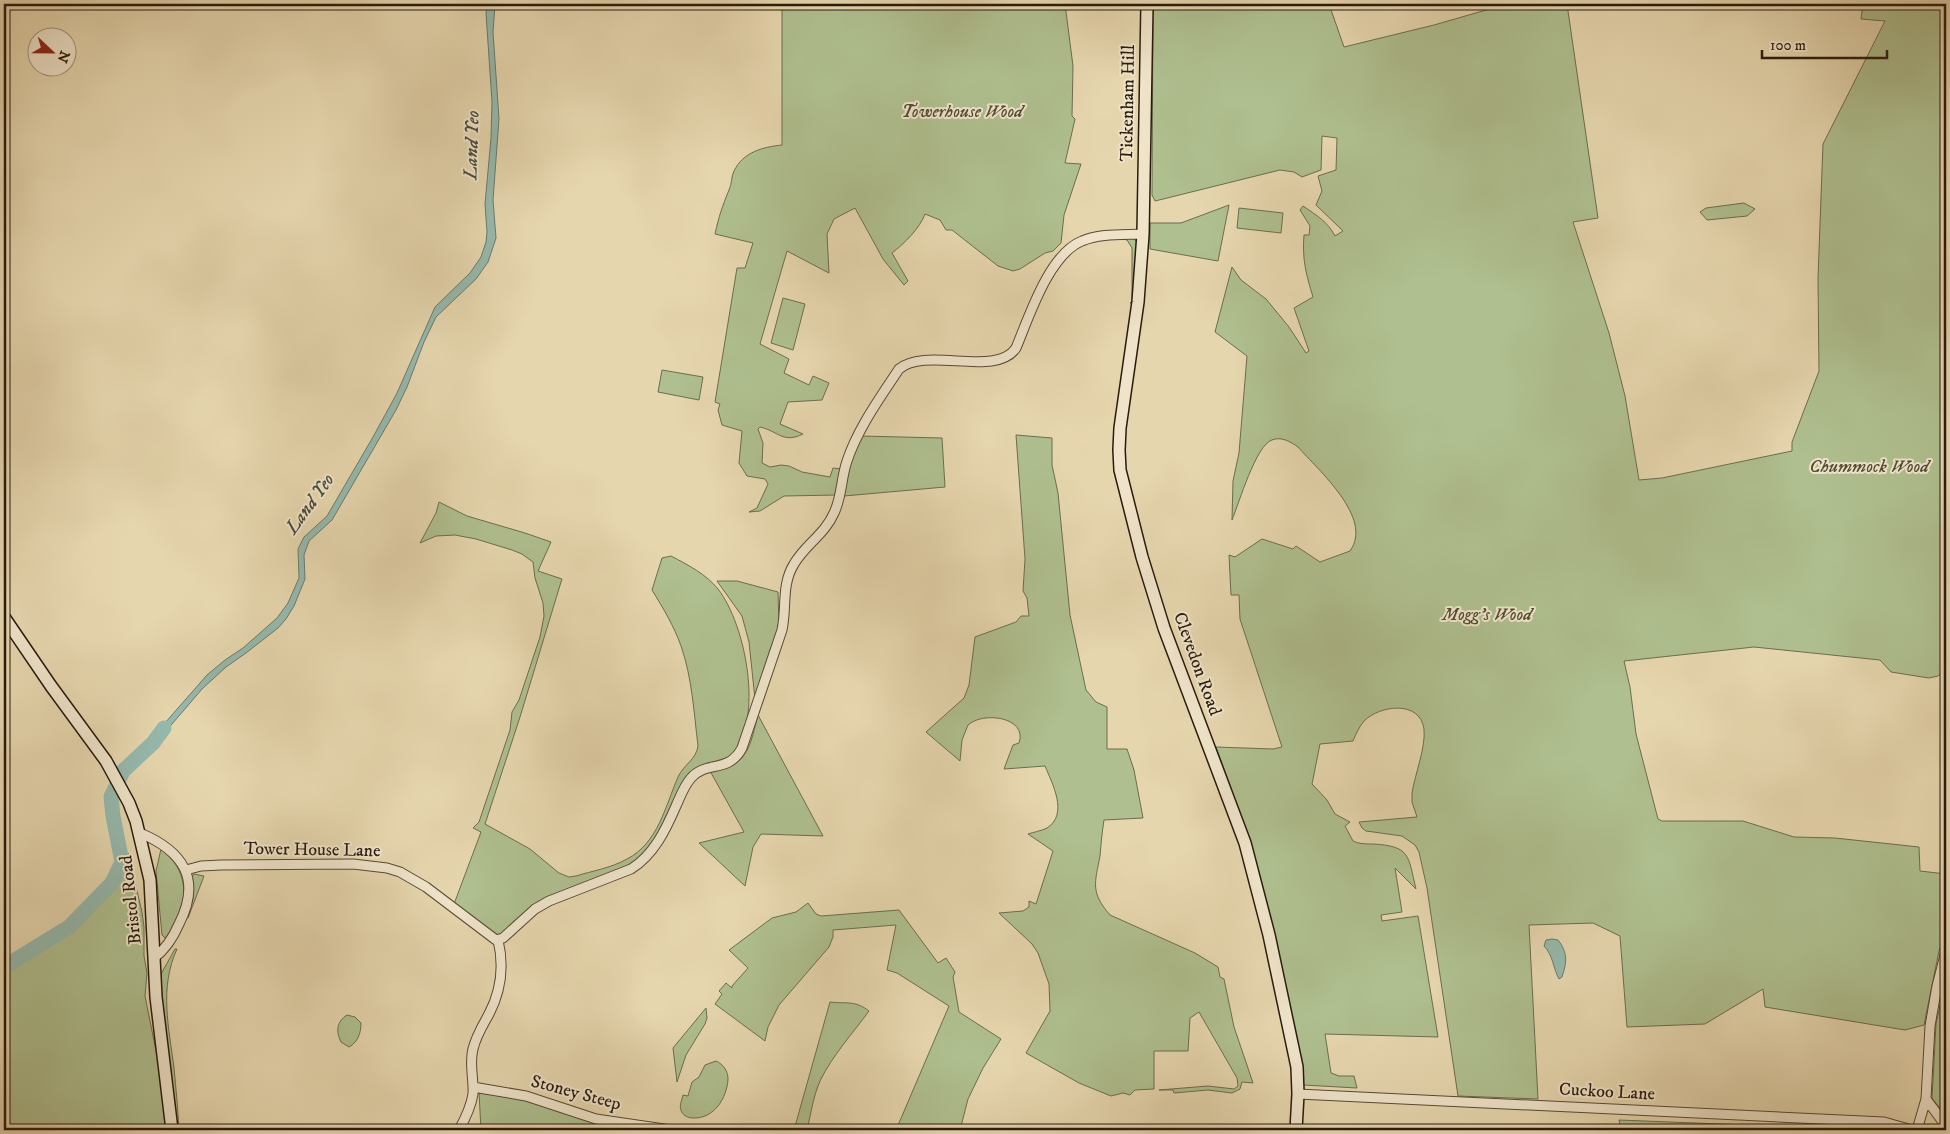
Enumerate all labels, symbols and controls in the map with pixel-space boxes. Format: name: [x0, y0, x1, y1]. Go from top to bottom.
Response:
north arrow: [28, 28, 78, 78]
scale bar: [1762, 28, 1888, 60]
text: 100 m: [1770, 36, 1806, 55]
street label: Tickenham Hill: [1116, 44, 1140, 161]
text: N: [52, 48, 74, 66]
park label: Towerhouse Wood: [901, 101, 1025, 123]
water label: Land Yeo: [459, 110, 485, 181]
park label: Chummock Wood: [1809, 456, 1931, 478]
water label: Land Yeo: [280, 469, 340, 539]
park label: Mogg's Wood: [1440, 604, 1534, 626]
street label: Clevedon Road: [1168, 609, 1226, 719]
street label: Tower House Lane: [243, 838, 381, 862]
street label: Bristol Road: [115, 854, 147, 946]
street label: Stoney Steep: [529, 1070, 623, 1116]
street label: Cuckoo Lane: [1559, 1079, 1655, 1105]

